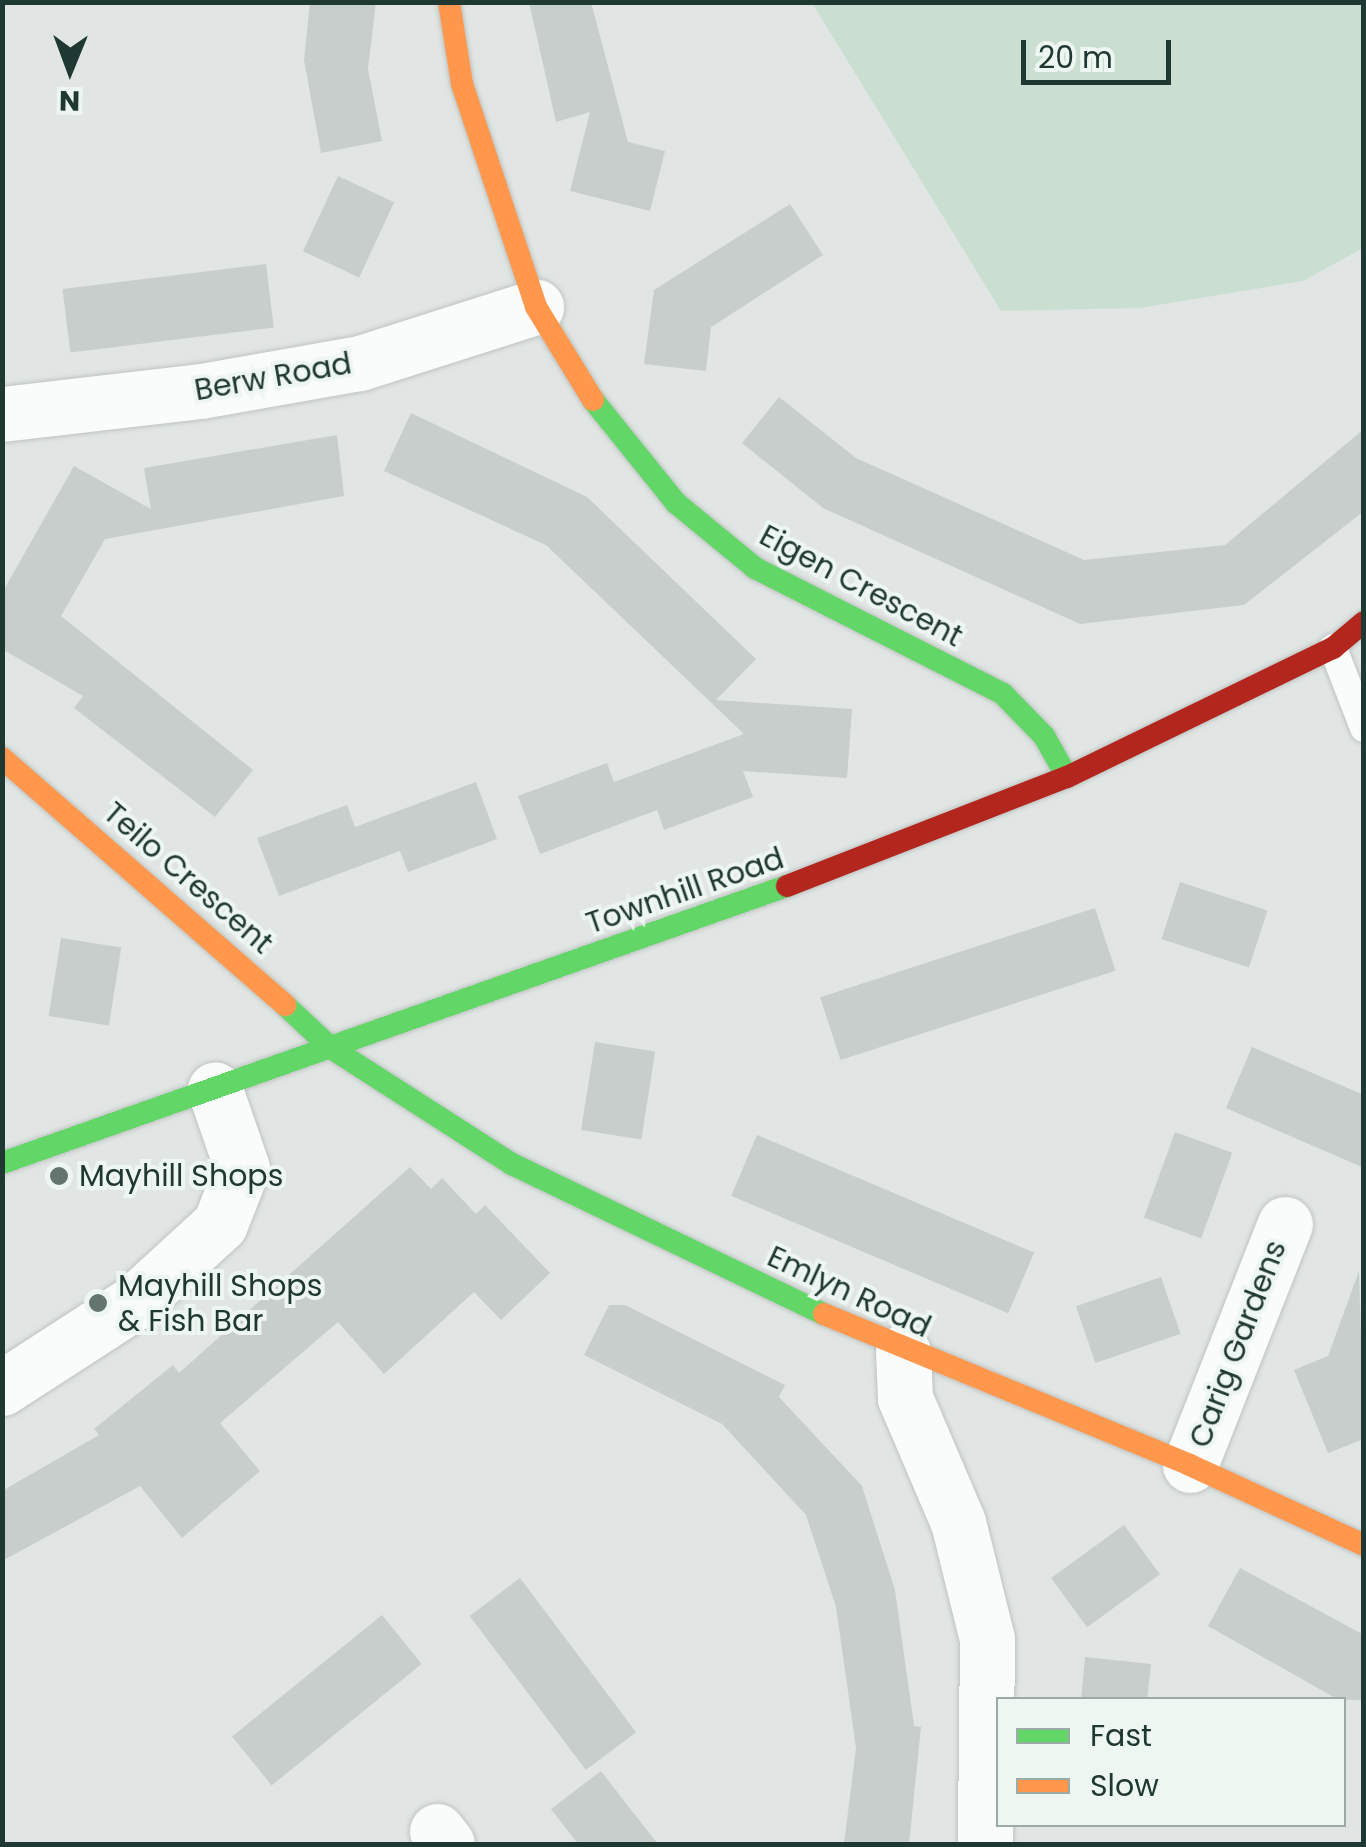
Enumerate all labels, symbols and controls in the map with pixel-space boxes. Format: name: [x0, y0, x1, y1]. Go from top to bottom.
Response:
north arrow: [20, 20, 120, 120]
scale bar: [1026, 20, 1176, 82]
text: 20 m: [1038, 36, 1113, 79]
text: N: [59, 81, 80, 120]
street label: Berw Road: [192, 345, 354, 409]
street label: Eigen Crescent: [753, 517, 969, 655]
street label: Teilo Crescent: [96, 795, 280, 961]
street label: Townhill Road: [581, 840, 789, 942]
place label: Mayhill Shops: [79, 1158, 283, 1194]
marker: Mayhill Shops: [48, 1165, 70, 1187]
street label: Carig Gardens: [1182, 1235, 1294, 1453]
street label: Emlyn Road: [762, 1239, 936, 1345]
place label: Mayhill Shops & Fish Bar: [118, 1268, 322, 1338]
marker: Mayhill Shops & Fish Bar: [87, 1292, 109, 1314]
legend: [996, 1697, 1346, 1827]
text: Fast: [1090, 1714, 1152, 1757]
text: Slow: [1090, 1764, 1159, 1807]

